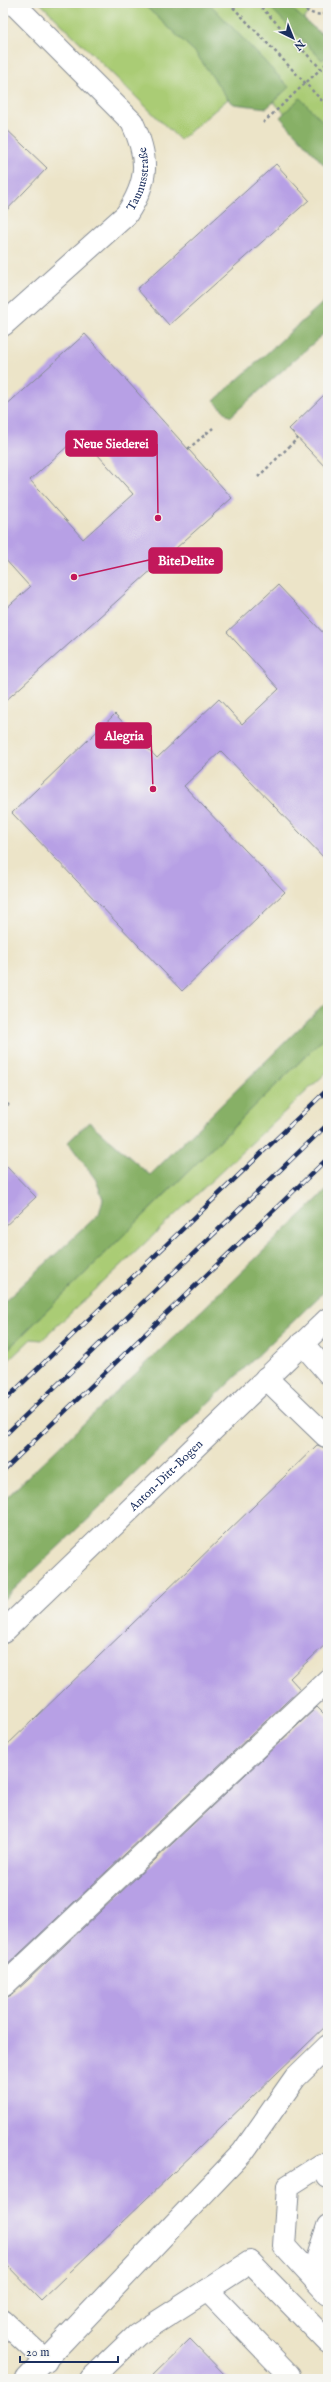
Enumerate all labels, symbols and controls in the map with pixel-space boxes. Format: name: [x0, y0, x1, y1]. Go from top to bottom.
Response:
north arrow: [273, 18, 313, 58]
text: N: [291, 36, 308, 53]
street label: Taunusstraße: [123, 145, 152, 214]
callout: Neue Siederei: [66, 431, 157, 456]
text: Neue Siederei: [72, 436, 149, 453]
callout: BiteDelite: [149, 548, 222, 573]
text: BiteDelite: [158, 553, 214, 570]
callout: Alegria: [96, 723, 151, 748]
text: Alegria: [103, 728, 144, 745]
street label: Anton-Ditt-Bogen: [125, 1436, 207, 1515]
scale bar: [20, 2338, 118, 2364]
text: 20 m: [26, 2345, 49, 2360]

